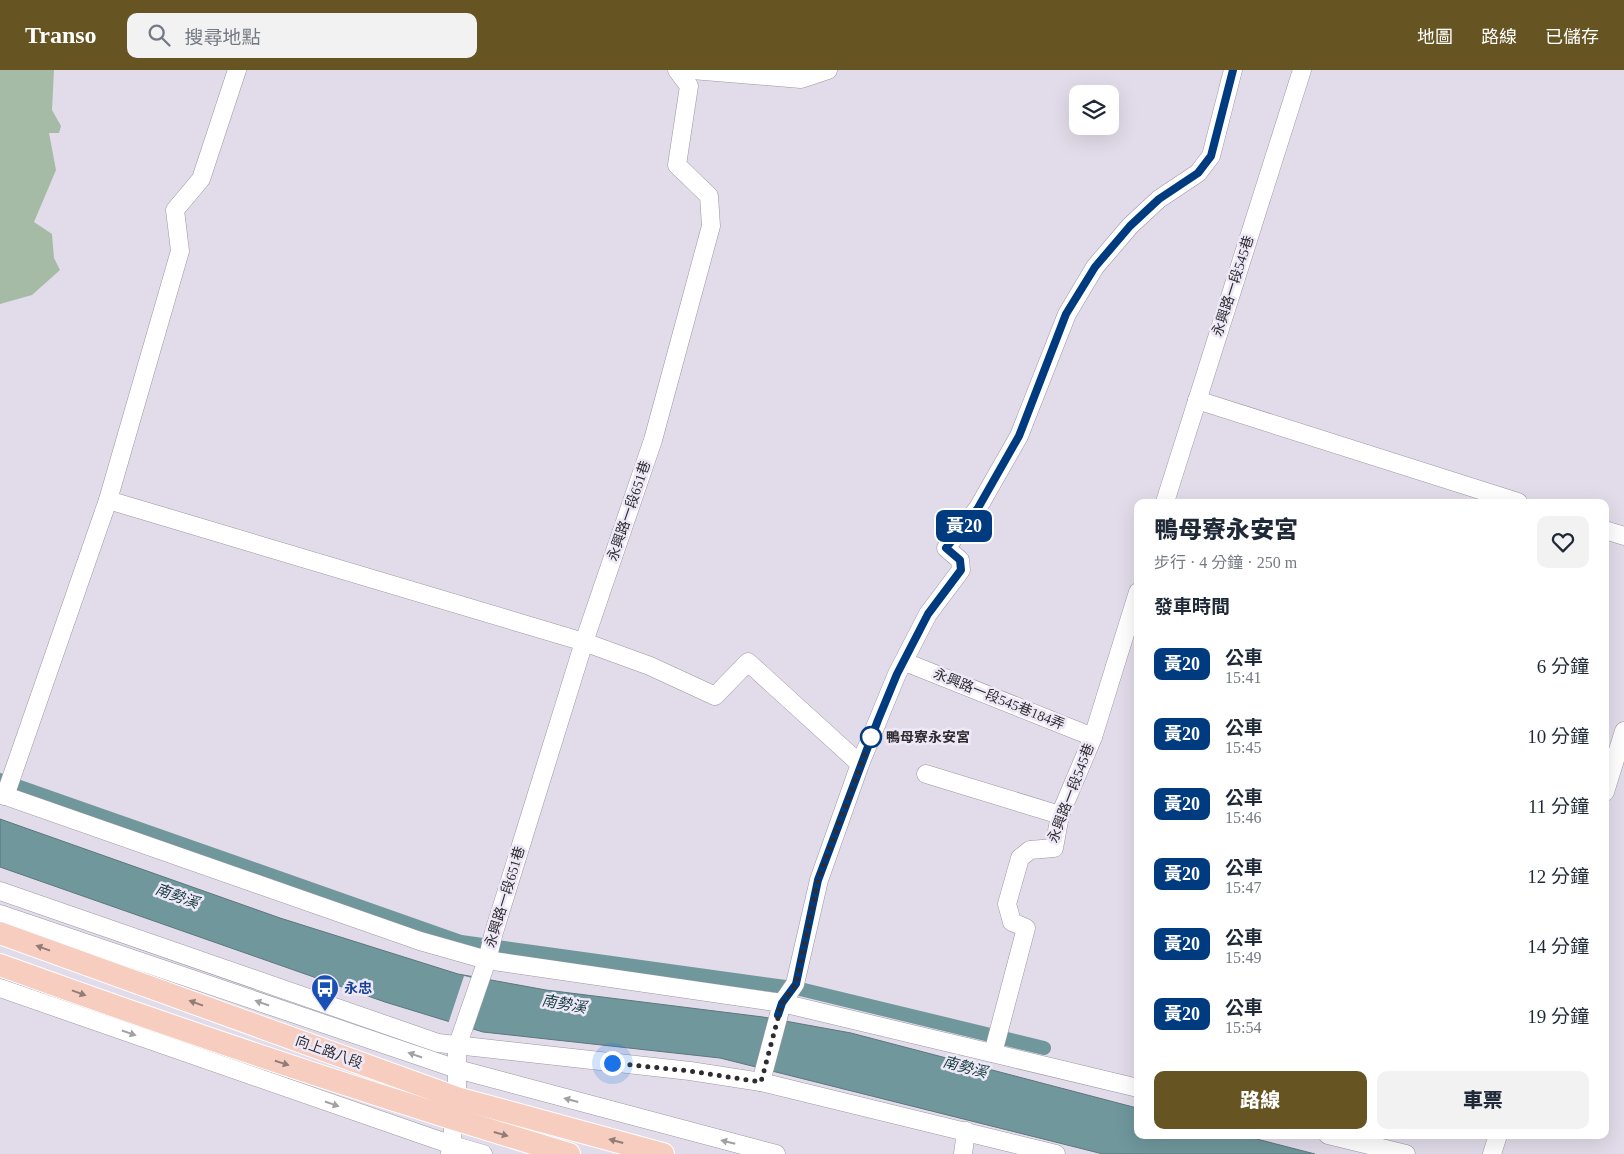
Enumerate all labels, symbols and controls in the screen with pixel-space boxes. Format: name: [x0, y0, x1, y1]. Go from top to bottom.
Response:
search box: [127, 13, 477, 58]
icon: search: [145, 21, 173, 49]
text: Transo: [25, 22, 97, 48]
text: 搜尋地點: [185, 27, 261, 48]
text: 地圖: [1417, 27, 1453, 47]
text: 路線: [1481, 27, 1517, 47]
text: 已儲存: [1545, 27, 1599, 47]
map controls: [1069, 85, 1119, 135]
button: layers: [1069, 85, 1119, 135]
street label: 永興路一段545巷: [1210, 234, 1256, 338]
street label: 永興路一段651巷: [605, 459, 653, 563]
line badge: 黃20: [935, 510, 993, 542]
text: 黃20: [946, 516, 982, 536]
button: heart: [1537, 516, 1589, 568]
text: 鴨母寮永安宮: [1154, 517, 1298, 543]
text: 步行 · 4 分鐘 · 250 m: [1154, 554, 1297, 571]
text: 發車時間: [1154, 596, 1230, 617]
text: 公車: [1225, 647, 1263, 668]
text: 黃20: [1164, 654, 1200, 674]
text: 6 分鐘: [1537, 656, 1589, 677]
street label: 永興路一段545巷184弄: [931, 666, 1067, 732]
text: 15:41: [1225, 669, 1261, 686]
text: 公車: [1225, 717, 1263, 738]
text: 黃20: [1164, 724, 1200, 744]
marker: 鴨母寮永安宮: [860, 726, 882, 748]
text: 10 分鐘: [1527, 726, 1589, 747]
place label: 鴨母寮永安宮: [886, 729, 970, 745]
text: 15:45: [1225, 739, 1261, 756]
street label: 永興路一段545巷: [1045, 741, 1097, 845]
text: 公車: [1225, 787, 1263, 808]
text: 黃20: [1164, 794, 1200, 814]
text: 11 分鐘: [1528, 796, 1589, 817]
text: 15:46: [1225, 809, 1261, 826]
street label: 永興路一段651巷: [482, 845, 528, 949]
text: 公車: [1225, 857, 1263, 878]
text: 黃20: [1164, 864, 1200, 884]
text: 12 分鐘: [1527, 866, 1589, 887]
text: 15:47: [1225, 879, 1261, 896]
water label: 南勢溪: [153, 881, 203, 912]
text: 公車: [1225, 927, 1263, 948]
text: 黃20: [1164, 934, 1200, 954]
text: 14 分鐘: [1527, 936, 1589, 957]
one-way arrow: [35, 944, 50, 952]
text: 15:49: [1225, 949, 1261, 966]
bus stop icon: 永忠: [310, 973, 340, 1012]
place label: 永忠: [344, 981, 372, 996]
one-way arrow: [72, 989, 87, 997]
water label: 南勢溪: [540, 992, 590, 1016]
text: 公車: [1225, 997, 1263, 1018]
one-way arrow: [188, 999, 203, 1007]
one-way arrow: [254, 999, 269, 1006]
text: 黃20: [1164, 1004, 1200, 1024]
text: 19 分鐘: [1527, 1006, 1589, 1027]
text: 15:54: [1225, 1019, 1261, 1036]
one-way arrow: [121, 1030, 136, 1037]
street label: 向上路八段: [294, 1033, 364, 1071]
one-way arrow: [408, 1051, 423, 1058]
your location: [600, 1051, 625, 1076]
water label: 南勢溪: [941, 1053, 991, 1081]
one-way arrow: [275, 1059, 290, 1067]
button: 路線: [1154, 1071, 1367, 1129]
button: 車票: [1377, 1071, 1589, 1129]
one-way arrow: [564, 1096, 579, 1104]
one-way arrow: [325, 1100, 340, 1108]
one-way arrow: [494, 1130, 509, 1138]
one-way arrow: [608, 1137, 623, 1145]
one-way arrow: [721, 1138, 736, 1146]

